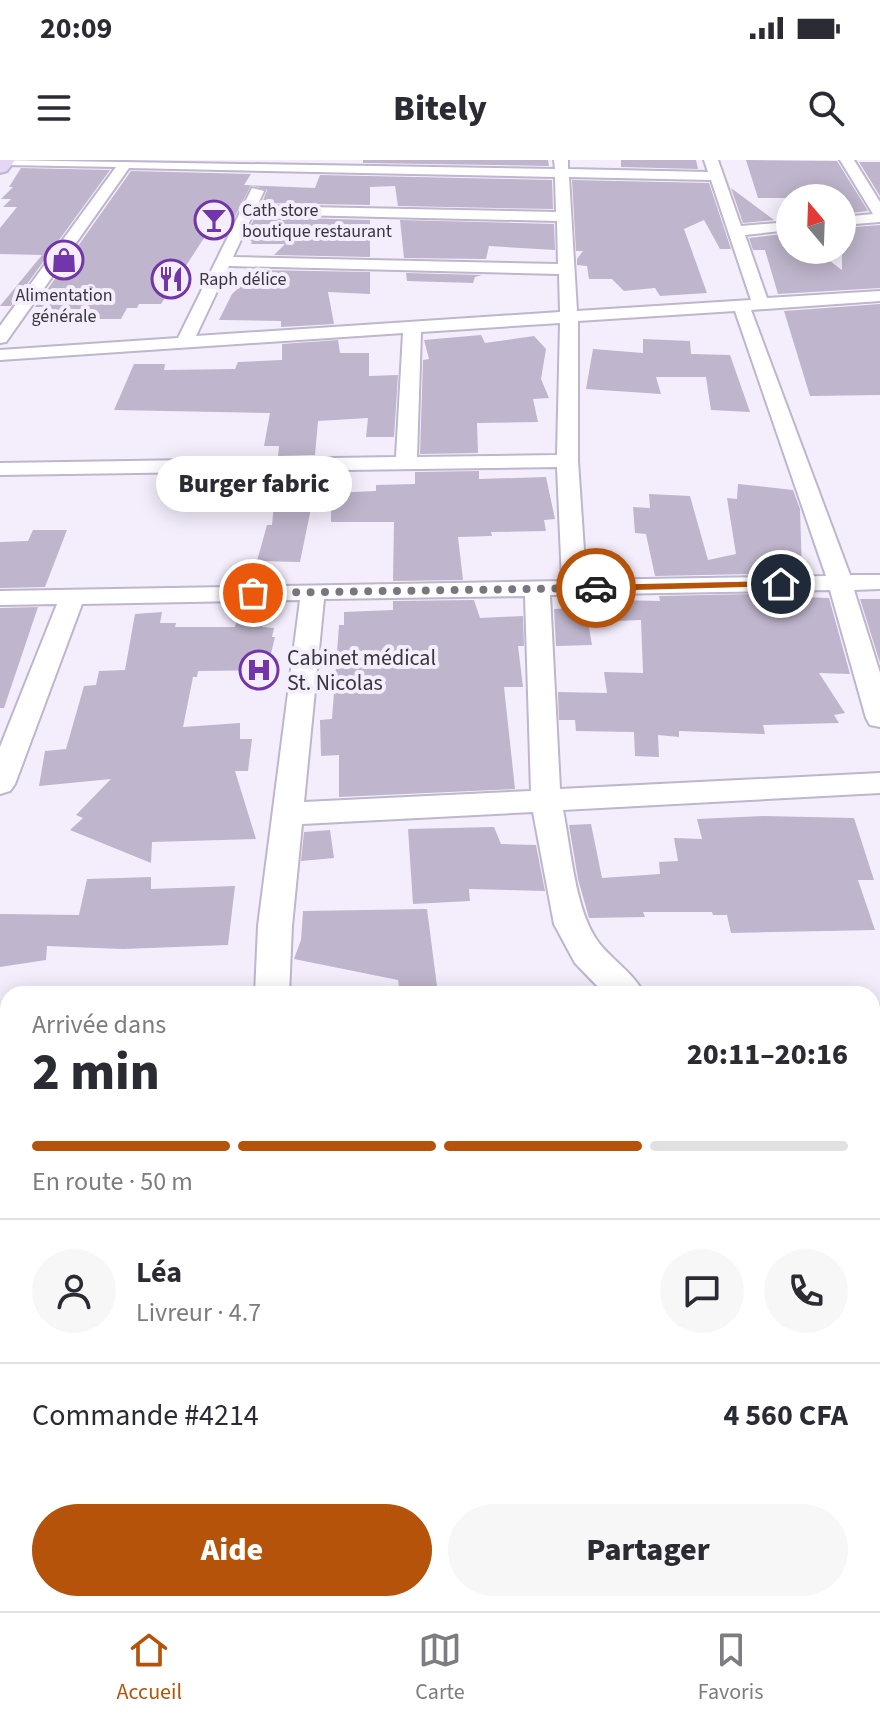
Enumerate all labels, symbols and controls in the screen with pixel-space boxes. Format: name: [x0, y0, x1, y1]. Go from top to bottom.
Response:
text: 20:09: [40, 7, 112, 50]
text: Bitely: [393, 83, 487, 134]
icon: menu: [32, 86, 76, 130]
icon: search: [804, 86, 848, 130]
north arrow: [776, 184, 856, 264]
map controls: [776, 184, 856, 264]
place label: Cath store boutique restaurant: [242, 198, 392, 244]
bar icon: Cath store boutique restaurant: [193, 199, 235, 241]
shop icon: Alimentation générale: [43, 239, 85, 281]
restaurant icon: Raph délice: [150, 258, 192, 300]
place label: Raph délice: [199, 267, 286, 292]
place label: Alimentation générale: [15, 283, 113, 329]
callout: Burger fabric: [155, 457, 351, 513]
text: Burger fabric: [178, 465, 330, 502]
courier: [556, 548, 636, 628]
pin: [747, 550, 815, 618]
pin: [219, 559, 287, 627]
icon: home: [759, 562, 803, 606]
icon: car: [574, 566, 618, 610]
icon: bag: [231, 571, 275, 615]
place label: Cabinet médical St. Nicolas: [287, 642, 436, 699]
hospital icon: Cabinet médical St. Nicolas: [238, 649, 280, 691]
text: Arrivée dans: [32, 1006, 166, 1043]
text: 20:11–20:16: [687, 1033, 848, 1076]
text: 2 min: [32, 1036, 160, 1110]
text: En route · 50 m: [32, 1163, 193, 1200]
button: person: [32, 1249, 116, 1333]
button: chat: [660, 1249, 744, 1333]
button: phone: [764, 1249, 848, 1333]
text: Léa: [136, 1251, 182, 1294]
text: Livreur · 4.7: [136, 1294, 261, 1331]
text: Commande #4214: [32, 1394, 259, 1437]
text: 4 560 CFA: [723, 1394, 848, 1437]
button: Aide: [32, 1504, 432, 1596]
button: Partager: [448, 1504, 848, 1596]
tab: Accueil: [117, 1628, 182, 1708]
tab: Carte: [415, 1628, 465, 1708]
tab: Favoris: [698, 1628, 763, 1708]

